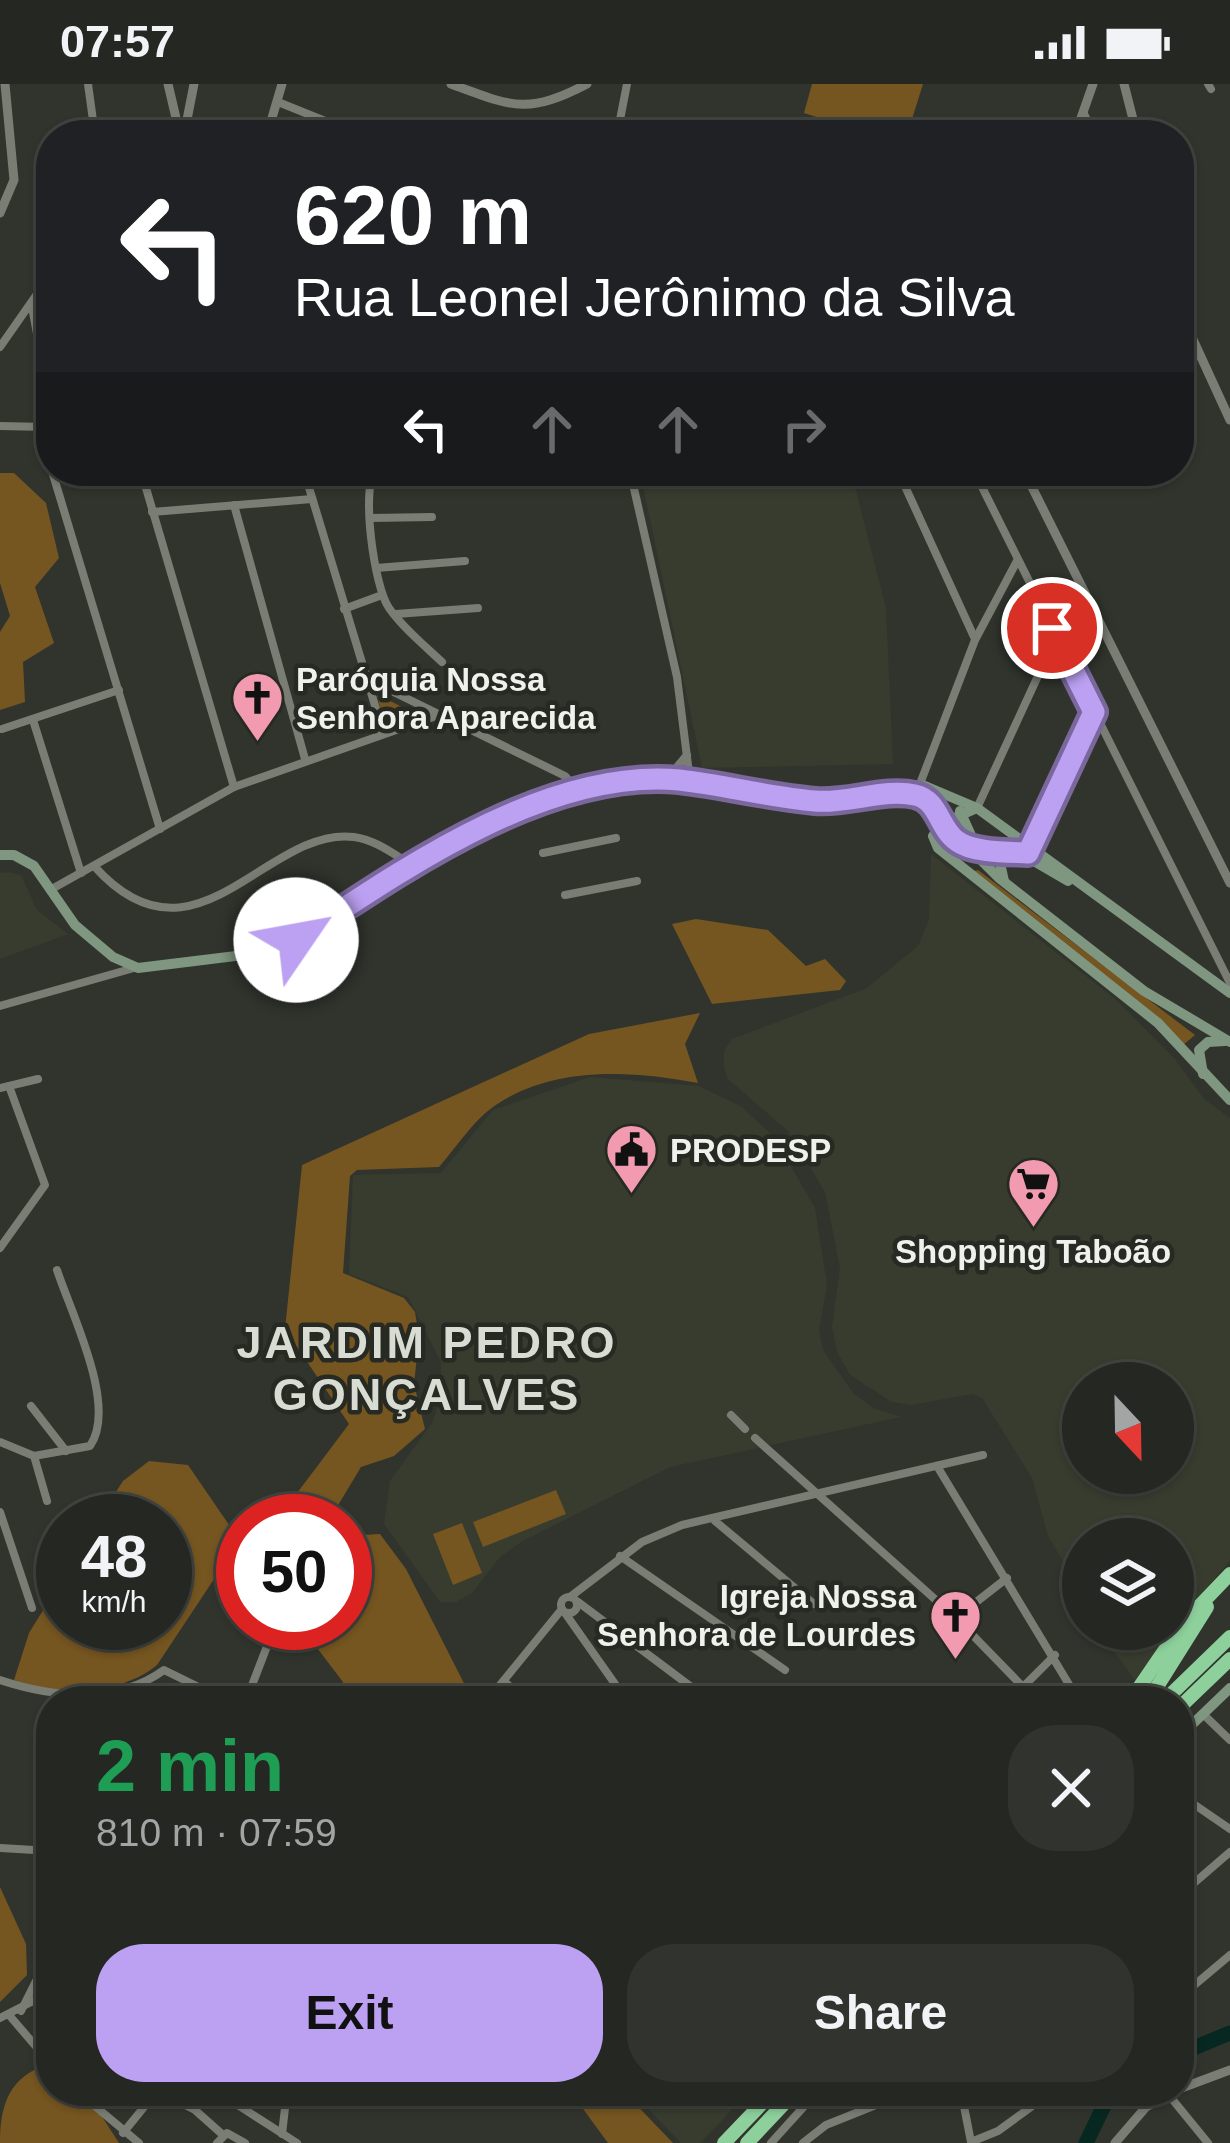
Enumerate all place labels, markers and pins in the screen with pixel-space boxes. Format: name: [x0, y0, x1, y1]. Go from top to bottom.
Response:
pin: [1001, 577, 1103, 679]
place label: Paróquia Nossa Senhora Aparecida: [296, 661, 596, 736]
church icon: Paróquia Nossa Senhora Aparecida: [229, 670, 285, 744]
public building icon: PRODESP: [603, 1122, 659, 1196]
place label: PRODESP: [670, 1132, 831, 1169]
supermarket icon: Shopping Taboão: [1005, 1156, 1061, 1230]
place label: Shopping Taboão: [895, 1233, 1171, 1270]
place label: Igreja Nossa Senhora de Lourdes: [597, 1578, 917, 1653]
church icon: Igreja Nossa Senhora de Lourdes: [927, 1587, 983, 1661]

